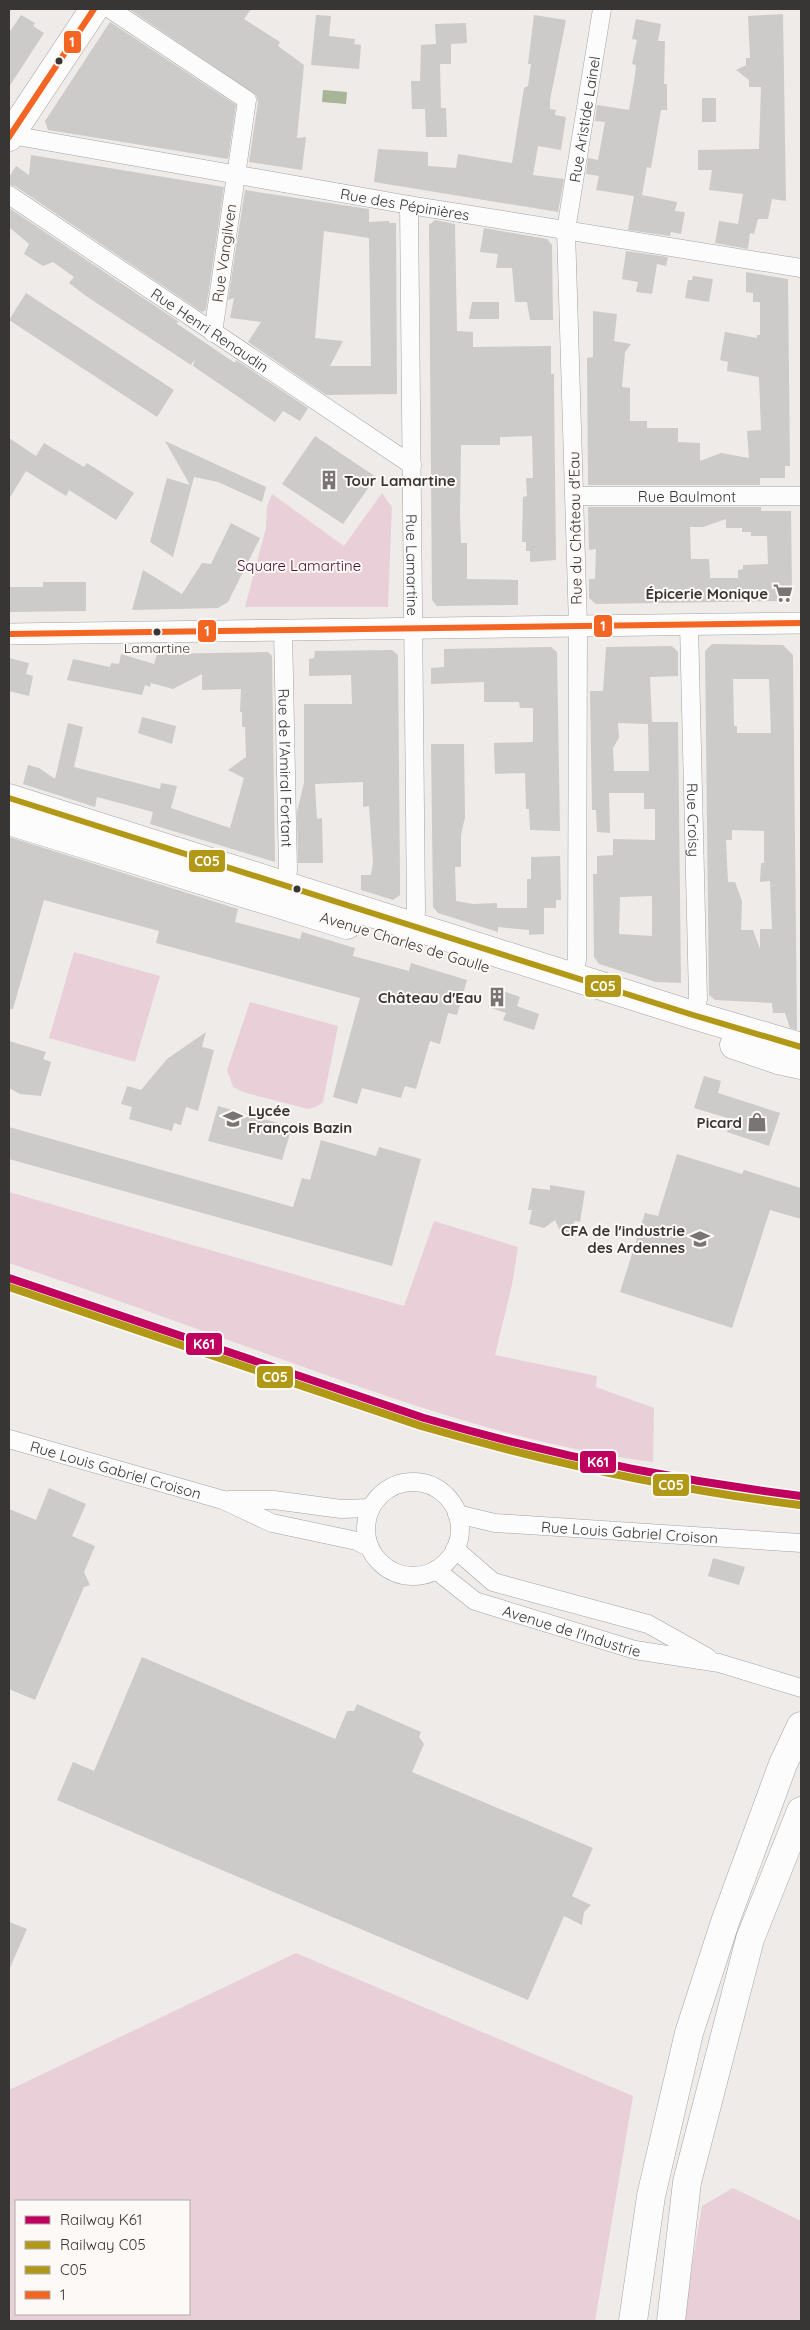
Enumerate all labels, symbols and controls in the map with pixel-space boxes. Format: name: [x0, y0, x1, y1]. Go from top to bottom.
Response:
line badge: 1: [63, 30, 82, 54]
text: 1: [69, 33, 75, 51]
street label: Rue Aristide Lainel: [564, 55, 604, 184]
unlabelled marker: [54, 56, 64, 66]
street label: Rue des Pépinières: [339, 184, 471, 224]
street label: Rue Vangilven: [208, 203, 240, 303]
street label: Rue Henri Renaudin: [148, 283, 273, 376]
street label: Rue du Château d'Eau: [564, 451, 586, 605]
building icon: Tour Lamartine: [318, 469, 340, 491]
place label: Tour Lamartine: [344, 471, 456, 490]
street label: Rue Baulmont: [638, 487, 736, 506]
street label: Rue Lamartine: [403, 514, 423, 616]
park label: Square Lamartine: [237, 556, 361, 575]
supermarket icon: Épicerie Monique: [772, 582, 794, 604]
place label: Épicerie Monique: [646, 584, 768, 603]
line badge: 1: [593, 614, 613, 638]
text: 1: [600, 617, 606, 635]
line badge: 1: [197, 619, 217, 643]
text: 1: [204, 622, 210, 640]
marker: Lamartine: [152, 627, 162, 637]
place label: Lamartine: [124, 639, 190, 657]
street label: Rue de l'Amiral Fortant: [275, 688, 297, 848]
street label: Rue Croisy: [683, 783, 704, 857]
line badge: C05: [188, 849, 226, 873]
text: C05: [194, 852, 220, 870]
unlabelled marker: [292, 884, 302, 894]
street label: Avenue Charles de Gaulle: [318, 907, 492, 977]
line badge: C05: [584, 974, 622, 998]
text: C05: [590, 977, 616, 995]
building icon: Château d'Eau: [486, 986, 508, 1008]
place label: Château d'Eau: [378, 988, 482, 1007]
place label: Lycée François Bazin: [248, 1101, 352, 1137]
school or university icon: Lycée François Bazin: [222, 1108, 244, 1130]
shop icon: Picard: [746, 1111, 768, 1133]
place label: Picard: [697, 1113, 742, 1132]
place label: CFA de l'industrie des Ardennes: [561, 1221, 685, 1257]
school or university icon: CFA de l'industrie des Ardennes: [689, 1228, 711, 1250]
line badge: K61: [185, 1332, 223, 1356]
text: K61: [193, 1335, 215, 1353]
line badge: C05: [256, 1365, 294, 1389]
text: C05: [262, 1368, 288, 1386]
street label: Rue Louis Gabriel Croison: [28, 1436, 204, 1503]
line badge: K61: [579, 1450, 617, 1474]
text: K61: [587, 1453, 609, 1471]
line badge: C05: [652, 1473, 690, 1497]
text: C05: [658, 1476, 684, 1494]
street label: Rue Louis Gabriel Croison: [541, 1517, 719, 1547]
street label: Avenue de l'Industrie: [500, 1601, 642, 1660]
legend: [15, 2200, 190, 2315]
text: Railway K61: [60, 2210, 142, 2229]
text: Railway C05: [60, 2235, 146, 2254]
text: C05: [60, 2260, 87, 2279]
text: 1: [60, 2285, 66, 2304]

